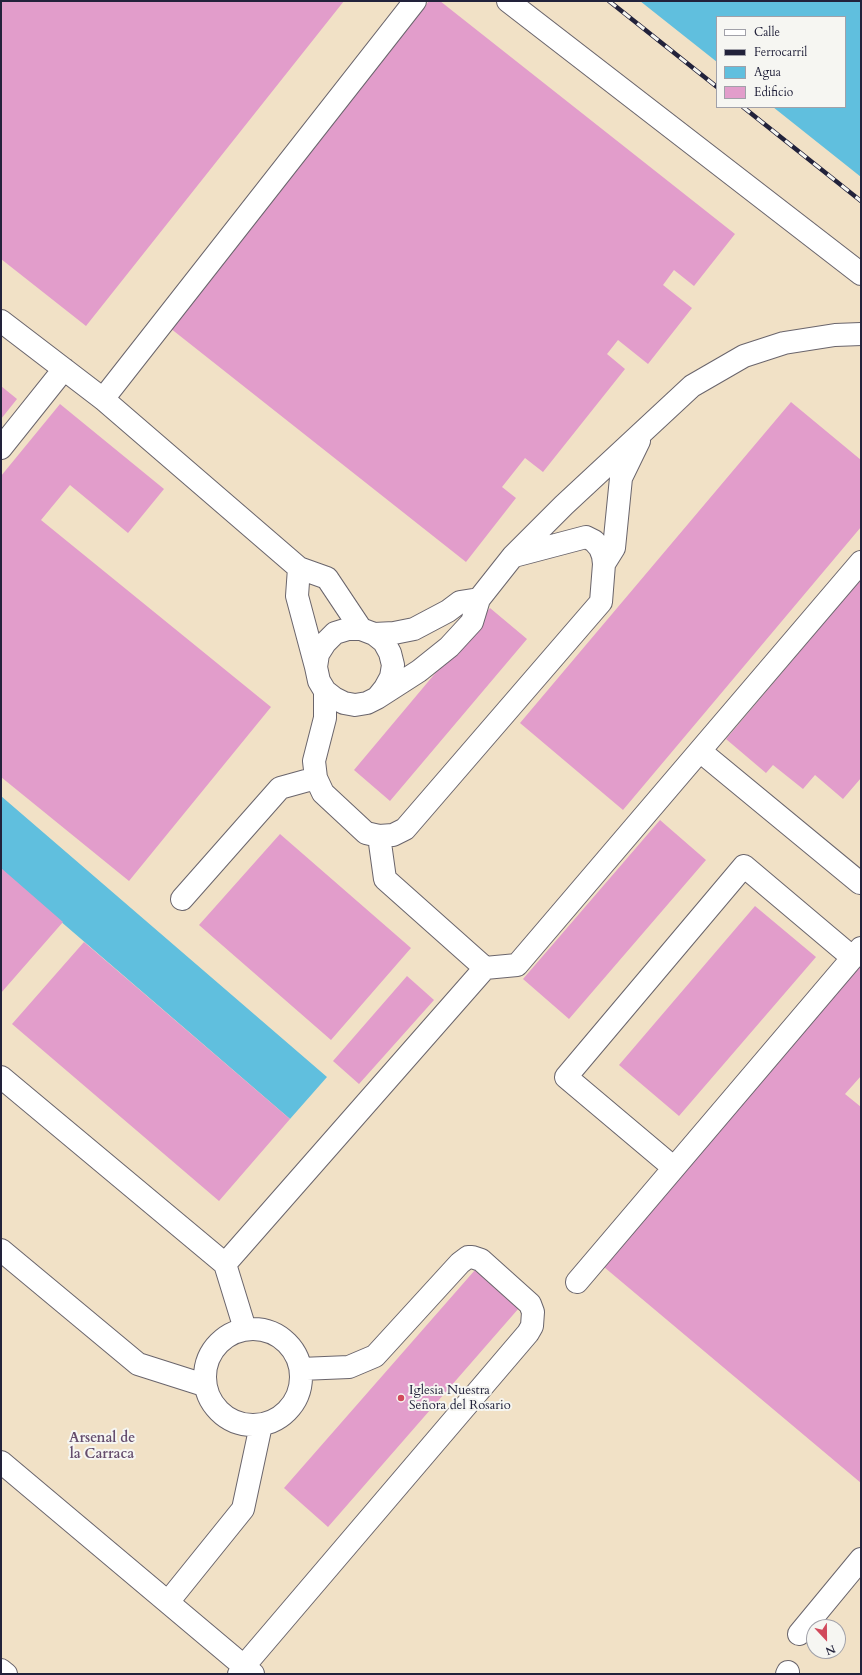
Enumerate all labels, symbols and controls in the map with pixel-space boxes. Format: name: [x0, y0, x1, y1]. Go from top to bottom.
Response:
legend: [716, 16, 846, 108]
text: Calle: [754, 24, 780, 40]
text: Ferrocarril: [754, 44, 807, 60]
text: Agua: [754, 64, 781, 80]
text: Edificio: [754, 84, 793, 100]
place label: Iglesia Nuestra Señora del Rosario: [409, 1383, 511, 1414]
marker: Iglesia Nuestra Señora del Rosario: [396, 1393, 406, 1403]
district label: Arsenal de la Carraca: [69, 1431, 135, 1464]
north arrow: [806, 1619, 846, 1659]
text: N: [823, 1641, 838, 1658]

